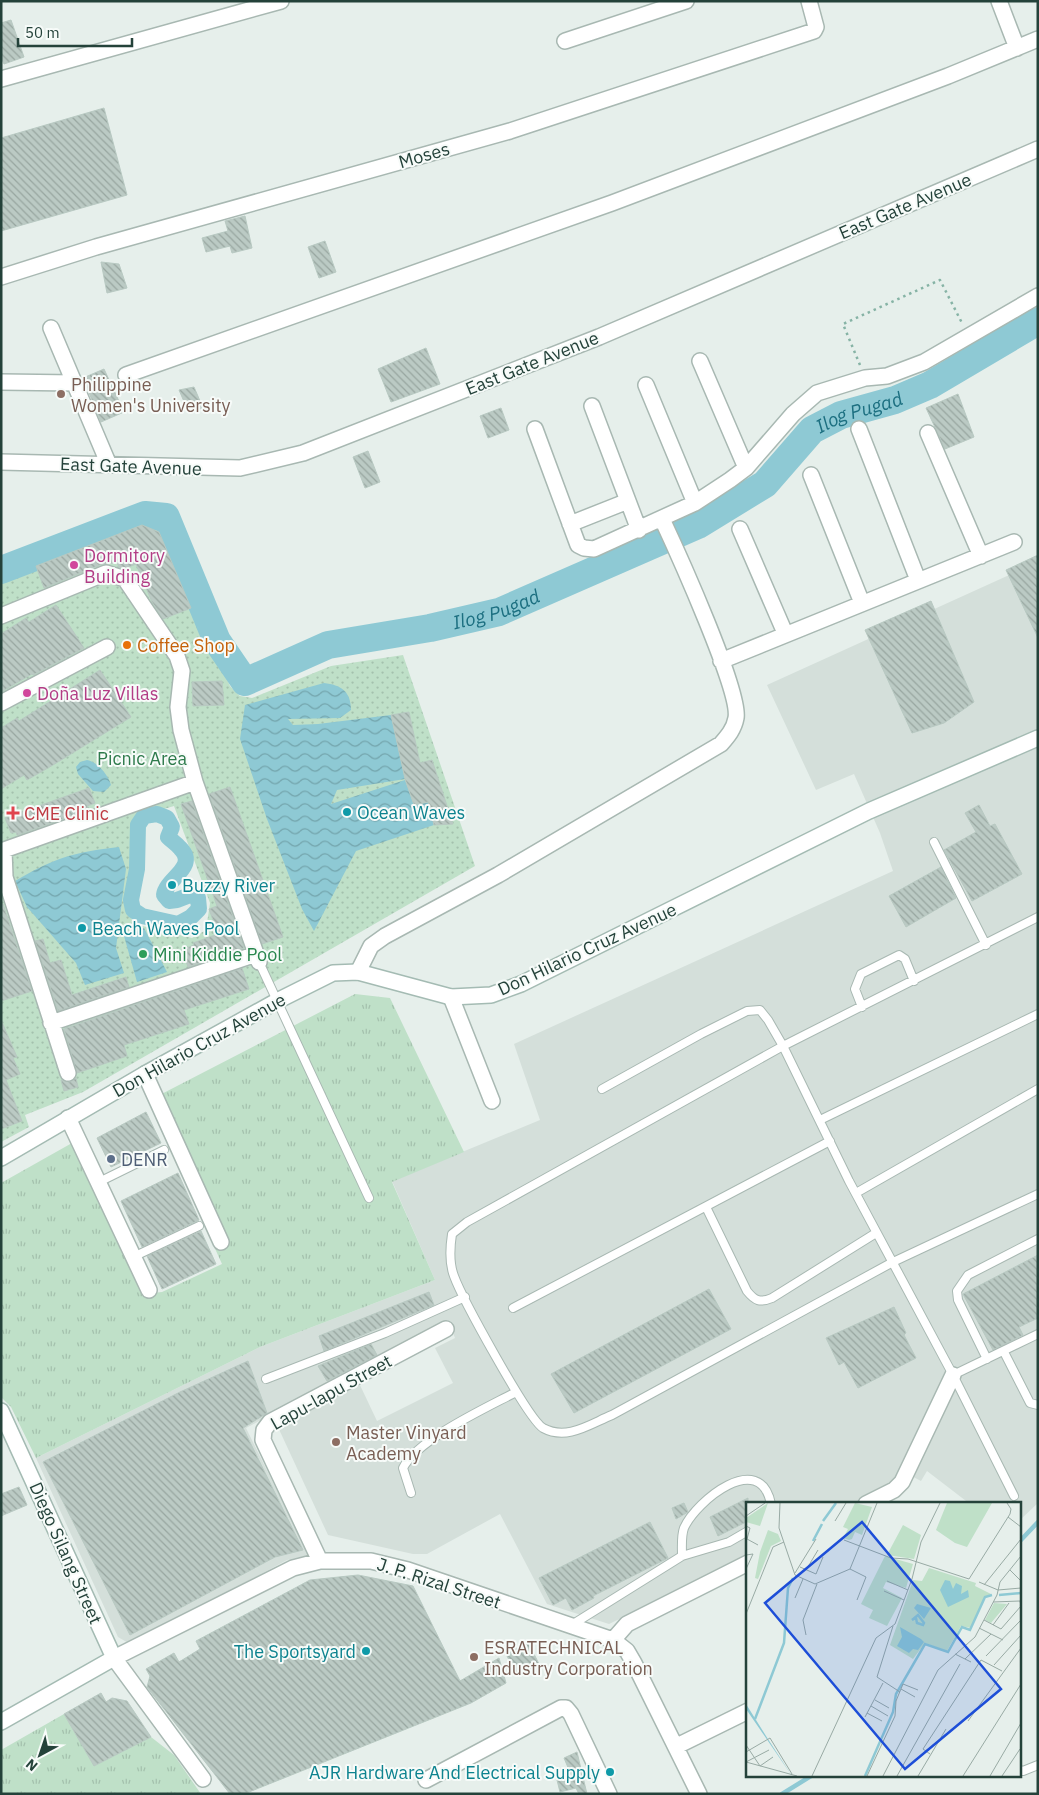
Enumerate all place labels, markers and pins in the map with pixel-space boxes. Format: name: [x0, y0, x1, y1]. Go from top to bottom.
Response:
place label: Philippine Women's University: [71, 373, 230, 417]
marker: Philippine Women's University: [55, 388, 67, 400]
place label: Dormitory Building: [84, 544, 165, 588]
marker: Dormitory Building: [68, 559, 80, 571]
place label: Coffee Shop: [137, 634, 235, 657]
marker: Coffee Shop: [121, 639, 133, 651]
place label: Doña Luz Villas: [37, 682, 158, 705]
marker: Doña Luz Villas: [21, 687, 33, 699]
place label: Ocean Waves: [357, 801, 465, 824]
place label: CME Clinic: [24, 802, 109, 825]
marker: CME Clinic: [6, 806, 20, 820]
marker: Ocean Waves: [341, 806, 353, 818]
place label: Buzzy River: [182, 874, 276, 897]
marker: Buzzy River: [166, 879, 178, 891]
place label: Beach Waves Pool: [92, 917, 239, 940]
marker: Beach Waves Pool: [76, 922, 88, 934]
place label: Mini Kiddie Pool: [153, 943, 282, 966]
marker: Mini Kiddie Pool: [137, 948, 149, 960]
place label: DENR: [121, 1148, 168, 1171]
marker: DENR: [105, 1153, 117, 1165]
place label: Master Vinyard Academy: [346, 1421, 467, 1465]
marker: Master Vinyard Academy: [330, 1436, 342, 1448]
place label: ESRATECHNICAL Industry Corporation: [484, 1636, 653, 1680]
place label: The Sportsyard: [234, 1640, 356, 1663]
marker: The Sportsyard: [360, 1645, 372, 1657]
marker: ESRATECHNICAL Industry Corporation: [468, 1651, 480, 1663]
place label: AJR Hardware And Electrical Supply: [309, 1761, 600, 1784]
marker: AJR Hardware And Electrical Supply: [604, 1766, 616, 1778]

